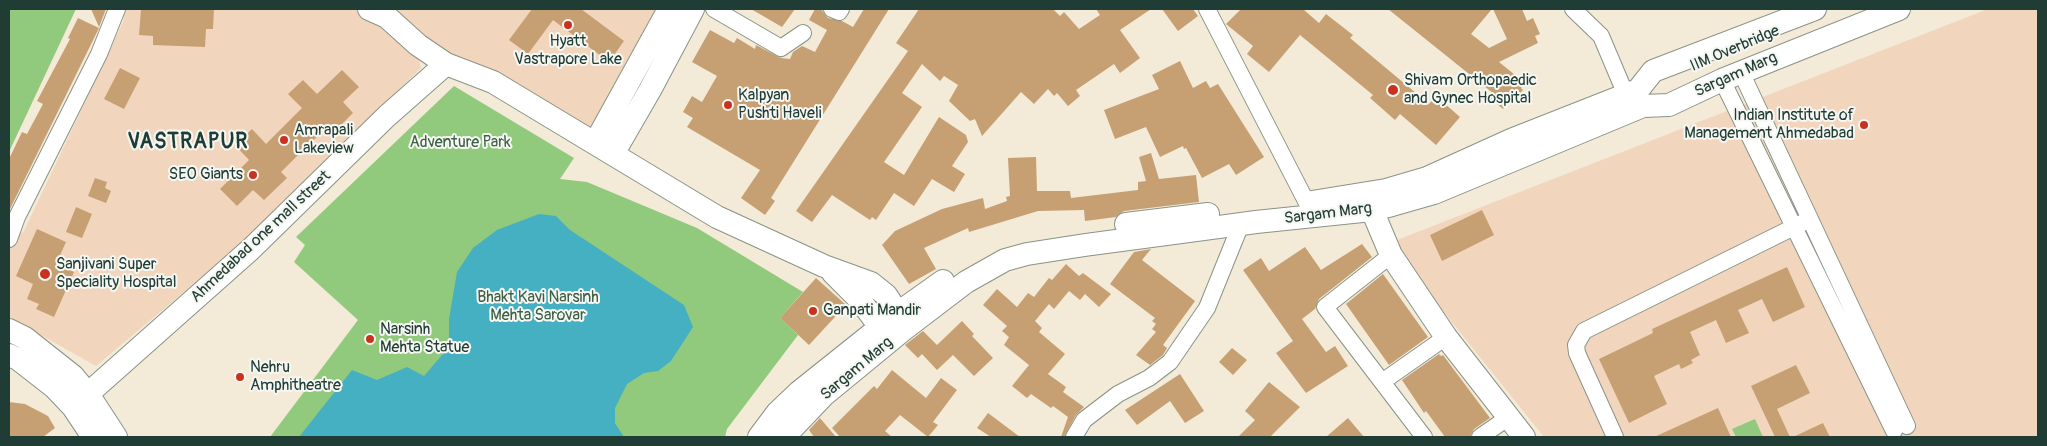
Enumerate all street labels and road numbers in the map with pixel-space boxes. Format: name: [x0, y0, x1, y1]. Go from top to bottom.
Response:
street label: IIM Overbridge: [1687, 22, 1783, 76]
street label: Sargam Marg: [1692, 48, 1780, 102]
street label: Ahmedabad one mall street: [187, 167, 335, 307]
street label: Sargam Marg: [1283, 199, 1373, 229]
street label: Sargam Marg: [817, 333, 897, 405]

